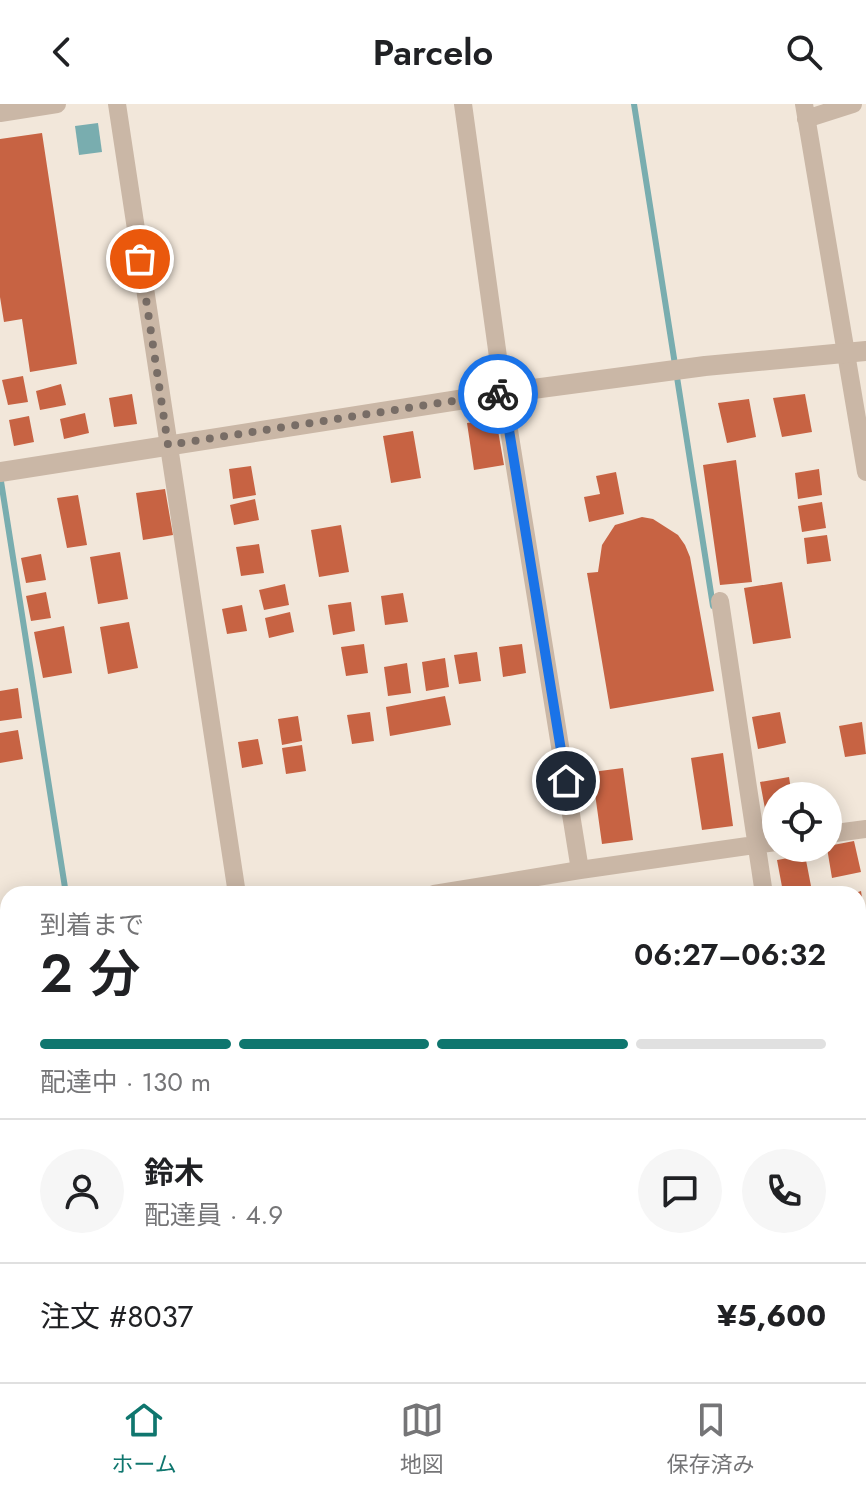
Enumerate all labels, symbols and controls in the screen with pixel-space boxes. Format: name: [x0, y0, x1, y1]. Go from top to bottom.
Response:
text: Parcelo: [373, 26, 493, 78]
icon: back: [40, 30, 84, 74]
icon: search: [782, 30, 826, 74]
pin: [106, 225, 174, 293]
icon: bag: [118, 237, 162, 281]
courier: [458, 354, 538, 434]
icon: bike: [476, 372, 520, 416]
pin: [532, 747, 600, 815]
icon: home: [544, 759, 588, 803]
map controls: [762, 782, 842, 862]
button: locate: [762, 782, 842, 862]
text: 到着まで: [40, 906, 144, 944]
text: 06:27–06:32: [634, 933, 826, 976]
text: 2 分: [40, 936, 140, 1012]
text: 配達中 · 130 m: [40, 1063, 211, 1101]
button: person: [40, 1149, 124, 1233]
button: chat: [638, 1149, 722, 1233]
button: phone: [742, 1149, 826, 1233]
text: 鈴木: [144, 1151, 204, 1194]
text: 配達員 · 4.9: [144, 1196, 283, 1234]
text: ¥5,600: [717, 1294, 826, 1337]
text: 注文 #8037: [40, 1295, 193, 1338]
tab: ホーム: [111, 1398, 177, 1480]
tab: 地図: [400, 1398, 444, 1480]
tab: 保存済み: [667, 1398, 755, 1480]

